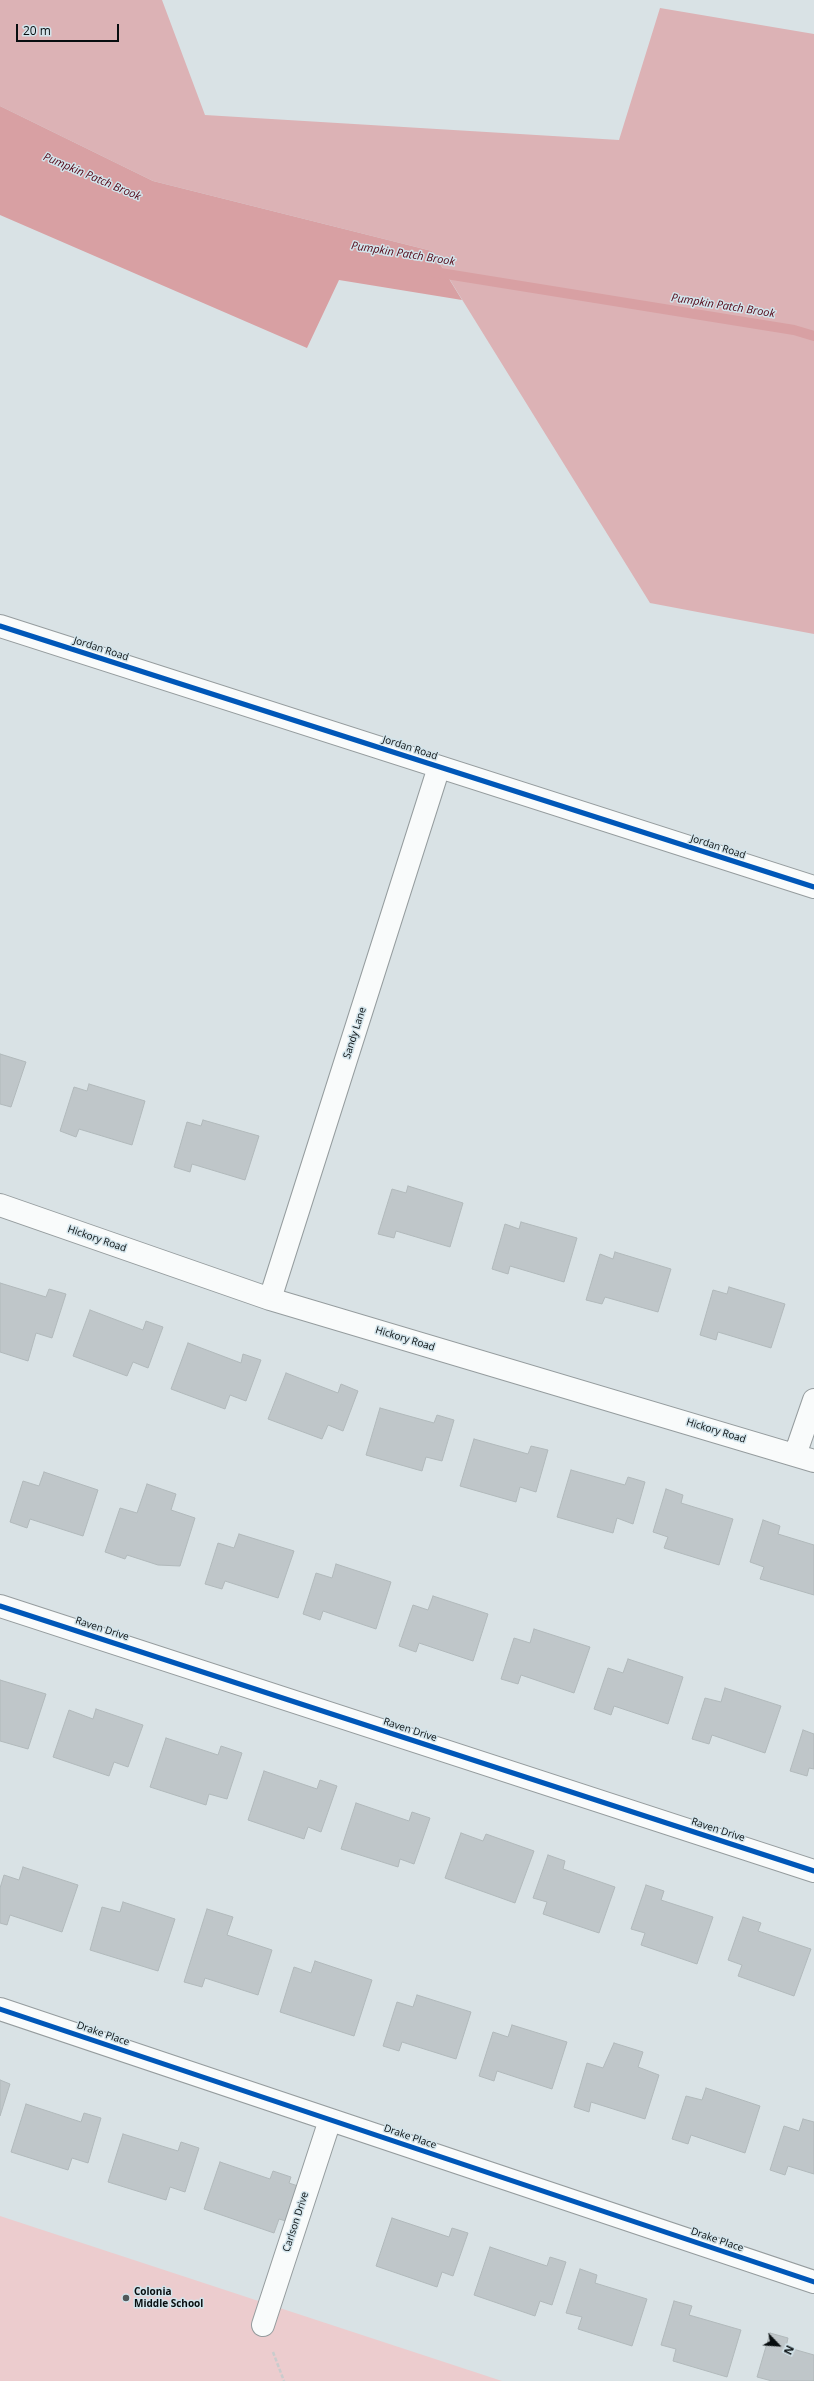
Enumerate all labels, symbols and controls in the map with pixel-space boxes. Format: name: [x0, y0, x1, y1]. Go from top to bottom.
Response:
scale bar: [18, 16, 121, 42]
text: 20 m: [23, 22, 51, 39]
water label: Pumpkin Patch Brook: [41, 150, 143, 204]
water label: Pumpkin Patch Brook: [350, 239, 456, 269]
water label: Pumpkin Patch Brook: [670, 291, 776, 321]
street label: Jordan Road: [72, 634, 130, 664]
street label: Jordan Road: [381, 733, 439, 763]
street label: Jordan Road: [689, 832, 747, 862]
street label: Sandy Lane: [341, 1006, 369, 1060]
street label: Hickory Road: [66, 1223, 128, 1255]
street label: Hickory Road: [374, 1324, 436, 1354]
street label: Hickory Road: [685, 1416, 747, 1446]
street label: Raven Drive: [74, 1615, 130, 1643]
street label: Raven Drive: [382, 1716, 438, 1744]
street label: Raven Drive: [690, 1816, 746, 1844]
street label: Drake Place: [75, 2019, 131, 2049]
street label: Drake Place: [382, 2122, 438, 2152]
street label: Carlson Drive: [281, 2190, 311, 2254]
street label: Drake Place: [689, 2225, 745, 2255]
place label: Colonia Middle School: [134, 2286, 203, 2310]
marker: Colonia Middle School: [121, 2293, 131, 2303]
north arrow: [758, 2325, 798, 2365]
text: N: [781, 2343, 798, 2358]

